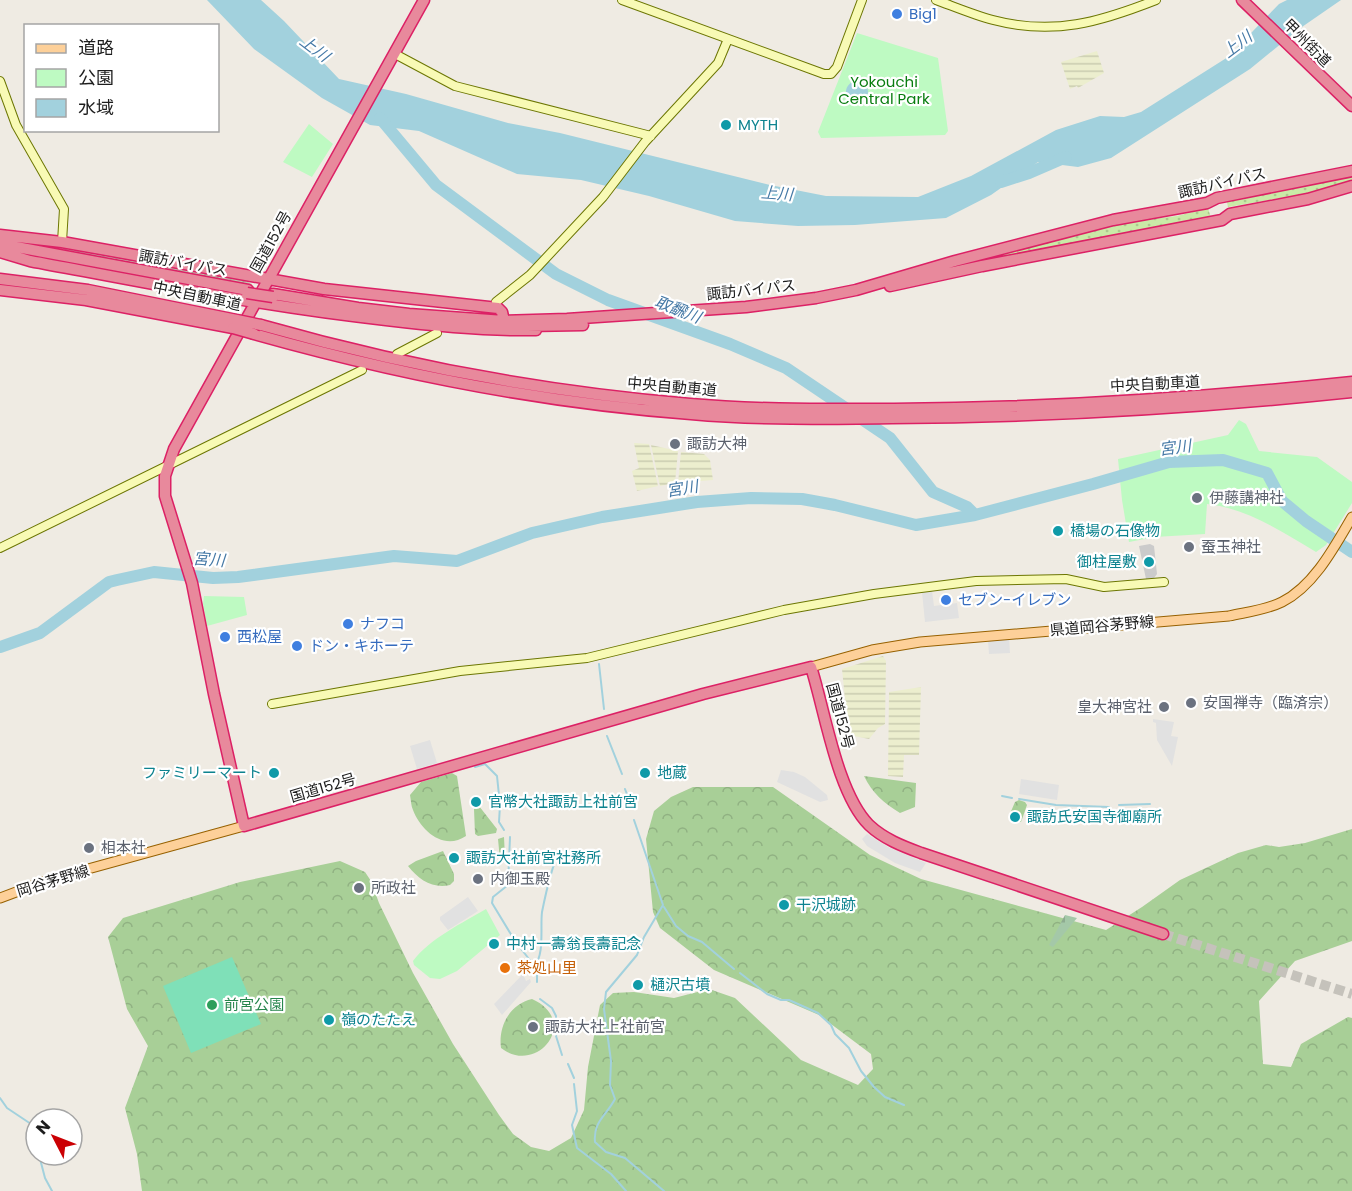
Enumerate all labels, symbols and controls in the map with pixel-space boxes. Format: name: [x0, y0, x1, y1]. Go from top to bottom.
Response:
place label: Big1: [909, 3, 937, 24]
marker: Big1: [890, 7, 904, 21]
street label: 甲州街道: [1279, 14, 1336, 71]
legend: [24, 24, 219, 132]
water label: 上川: [1218, 24, 1259, 63]
water label: 上川: [295, 30, 336, 68]
text: 道路: [78, 35, 114, 60]
text: 公園: [78, 65, 114, 90]
park label: Yokouchi Central Park: [838, 71, 930, 109]
text: 水域: [78, 95, 114, 120]
place label: MYTH: [738, 114, 778, 135]
marker: MYTH: [719, 118, 733, 132]
street label: 諏訪バイパス: [1176, 162, 1268, 203]
water label: 上川: [760, 181, 796, 206]
street label: 国道152号: [245, 207, 296, 277]
street label: 諏訪バイパス: [137, 244, 229, 281]
street label: 諏訪バイパス: [705, 274, 797, 305]
street label: 中央自動車道: [151, 276, 243, 315]
water label: 取飜川: [651, 290, 706, 330]
street label: 中央自動車道: [1109, 371, 1200, 396]
street label: 中央自動車道: [626, 372, 718, 401]
place label: 諏訪大神: [687, 433, 747, 454]
water label: 宮川: [1158, 434, 1194, 461]
marker: 諏訪大神: [668, 437, 682, 451]
water label: 宮川: [664, 474, 702, 502]
place label: 伊藤講神社: [1209, 487, 1284, 508]
marker: 伊藤講神社: [1190, 491, 1204, 505]
place label: 橋場の石像物: [1070, 520, 1160, 541]
marker: 橋場の石像物: [1051, 524, 1065, 538]
place label: 蚕玉神社: [1201, 536, 1261, 557]
marker: 蚕玉神社: [1182, 540, 1196, 554]
water label: 宮川: [192, 547, 228, 572]
place label: 御柱屋敷: [1077, 551, 1137, 572]
marker: 御柱屋敷: [1142, 555, 1156, 569]
place label: セブン-イレブン: [958, 589, 1071, 610]
marker: セブン-イレブン: [939, 593, 953, 607]
street label: 県道岡谷茅野線: [1049, 610, 1155, 641]
place label: ナフコ: [360, 613, 405, 634]
marker: ナフコ: [341, 617, 355, 631]
place label: 西松屋: [237, 626, 282, 647]
marker: 西松屋: [218, 630, 232, 644]
place label: ドン・キホーテ: [309, 635, 414, 656]
marker: ドン・キホーテ: [290, 639, 304, 653]
street label: 国道152号: [822, 680, 859, 751]
place label: 安国禅寺（臨済宗）: [1203, 692, 1338, 713]
place label: 皇大神宮社: [1077, 696, 1152, 717]
marker: 安国禅寺（臨済宗）: [1184, 696, 1198, 710]
marker: 皇大神宮社: [1157, 700, 1171, 714]
place label: ファミリーマート: [142, 762, 262, 783]
place label: 地蔵: [657, 762, 687, 783]
marker: ファミリーマート: [267, 766, 281, 780]
marker: 地蔵: [638, 766, 652, 780]
street label: 国道152号: [287, 768, 358, 807]
place label: 官幣大社諏訪上社前宮: [488, 791, 638, 812]
marker: 官幣大社諏訪上社前宮: [469, 795, 483, 809]
place label: 諏訪氏安国寺御廟所: [1027, 806, 1162, 827]
marker: 諏訪氏安国寺御廟所: [1008, 810, 1022, 824]
place label: 相本社: [101, 837, 146, 858]
marker: 相本社: [82, 841, 96, 855]
place label: 諏訪大社前宮社務所: [466, 847, 601, 868]
marker: 諏訪大社前宮社務所: [447, 851, 461, 865]
street label: 岡谷茅野線: [14, 860, 92, 902]
place label: 内御玉殿: [490, 868, 550, 889]
marker: 内御玉殿: [471, 872, 485, 886]
place label: 所政社: [371, 877, 416, 898]
marker: 所政社: [352, 881, 366, 895]
place label: 干沢城跡: [796, 894, 856, 915]
marker: 干沢城跡: [777, 898, 791, 912]
place label: 中村一壽翁長壽記念: [506, 933, 641, 954]
marker: 中村一壽翁長壽記念: [487, 937, 501, 951]
place label: 茶処山里: [517, 957, 577, 978]
marker: 茶処山里: [498, 961, 512, 975]
place label: 樋沢古墳: [650, 974, 710, 995]
marker: 樋沢古墳: [631, 978, 645, 992]
place label: 前宮公園: [224, 994, 284, 1015]
marker: 前宮公園: [205, 998, 219, 1012]
place label: 嶺のたたえ: [341, 1009, 416, 1030]
marker: 嶺のたたえ: [322, 1013, 336, 1027]
place label: 諏訪大社上社前宮: [545, 1016, 665, 1037]
marker: 諏訪大社上社前宮: [526, 1020, 540, 1034]
north arrow: [24, 1107, 84, 1167]
text: N: [31, 1115, 56, 1139]

